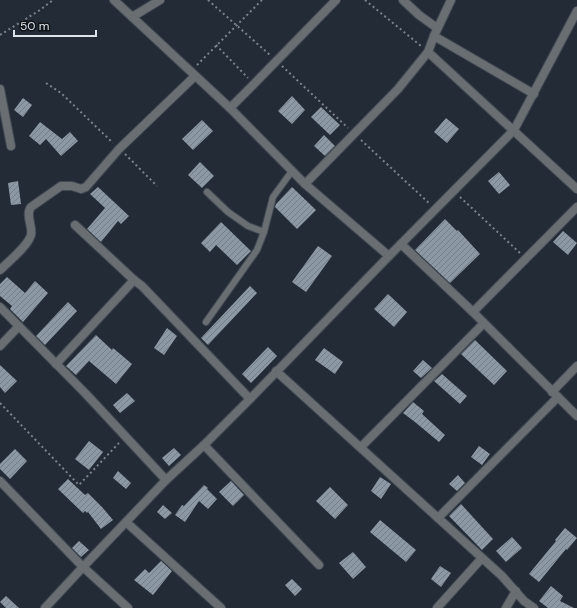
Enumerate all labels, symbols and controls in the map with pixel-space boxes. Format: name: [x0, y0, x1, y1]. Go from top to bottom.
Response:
scale bar: [14, 12, 96, 38]
text: 50 m: [20, 18, 49, 34]

